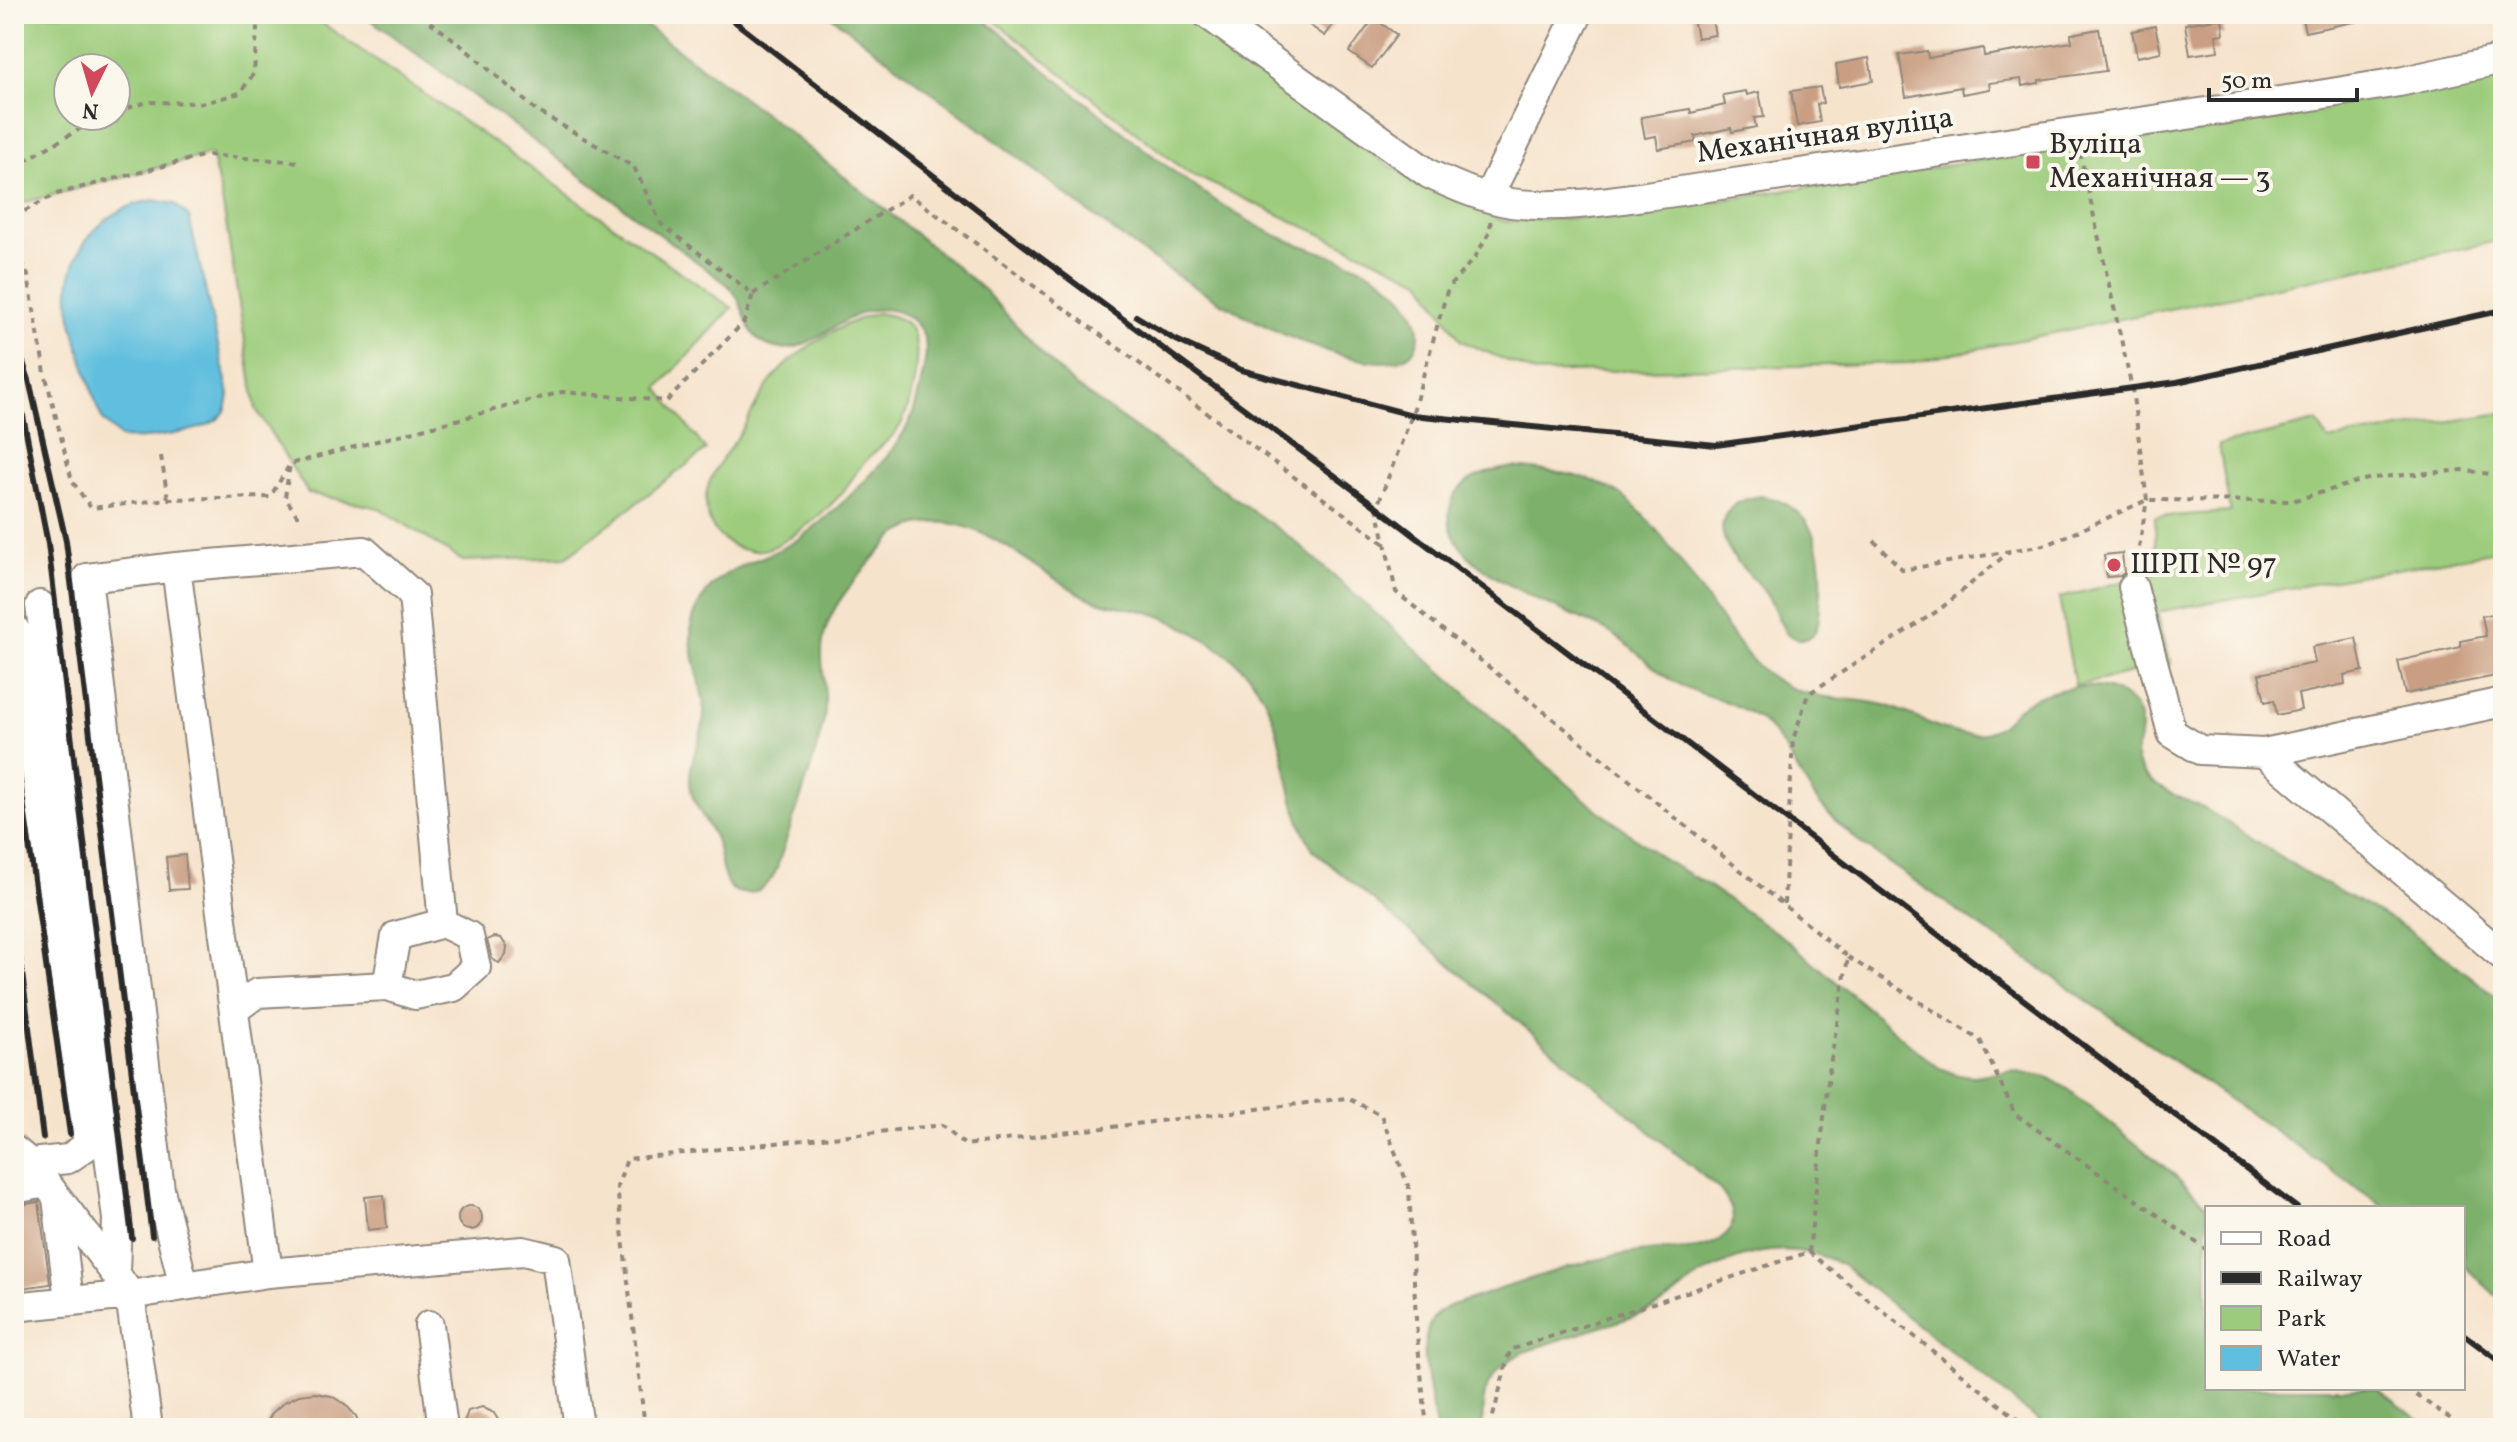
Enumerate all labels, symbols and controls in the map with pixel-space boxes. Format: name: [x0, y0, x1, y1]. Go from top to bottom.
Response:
north arrow: [52, 52, 132, 132]
scale bar: [2209, 52, 2357, 102]
text: 50 m: [2221, 65, 2273, 99]
text: N: [81, 93, 100, 126]
street label: Механічная вуліца: [1694, 97, 1956, 175]
place label: Вуліца Механічная — 3: [2049, 124, 2271, 200]
marker: Вуліца Механічная — 3: [2024, 153, 2042, 171]
place label: ШРП № 97: [2130, 544, 2277, 586]
marker: ШРП № 97: [2105, 556, 2123, 574]
legend: [2205, 1206, 2465, 1390]
text: Road: [2277, 1223, 2331, 1257]
text: Railway: [2277, 1263, 2363, 1297]
text: Park: [2277, 1303, 2326, 1337]
text: Water: [2277, 1343, 2341, 1377]

